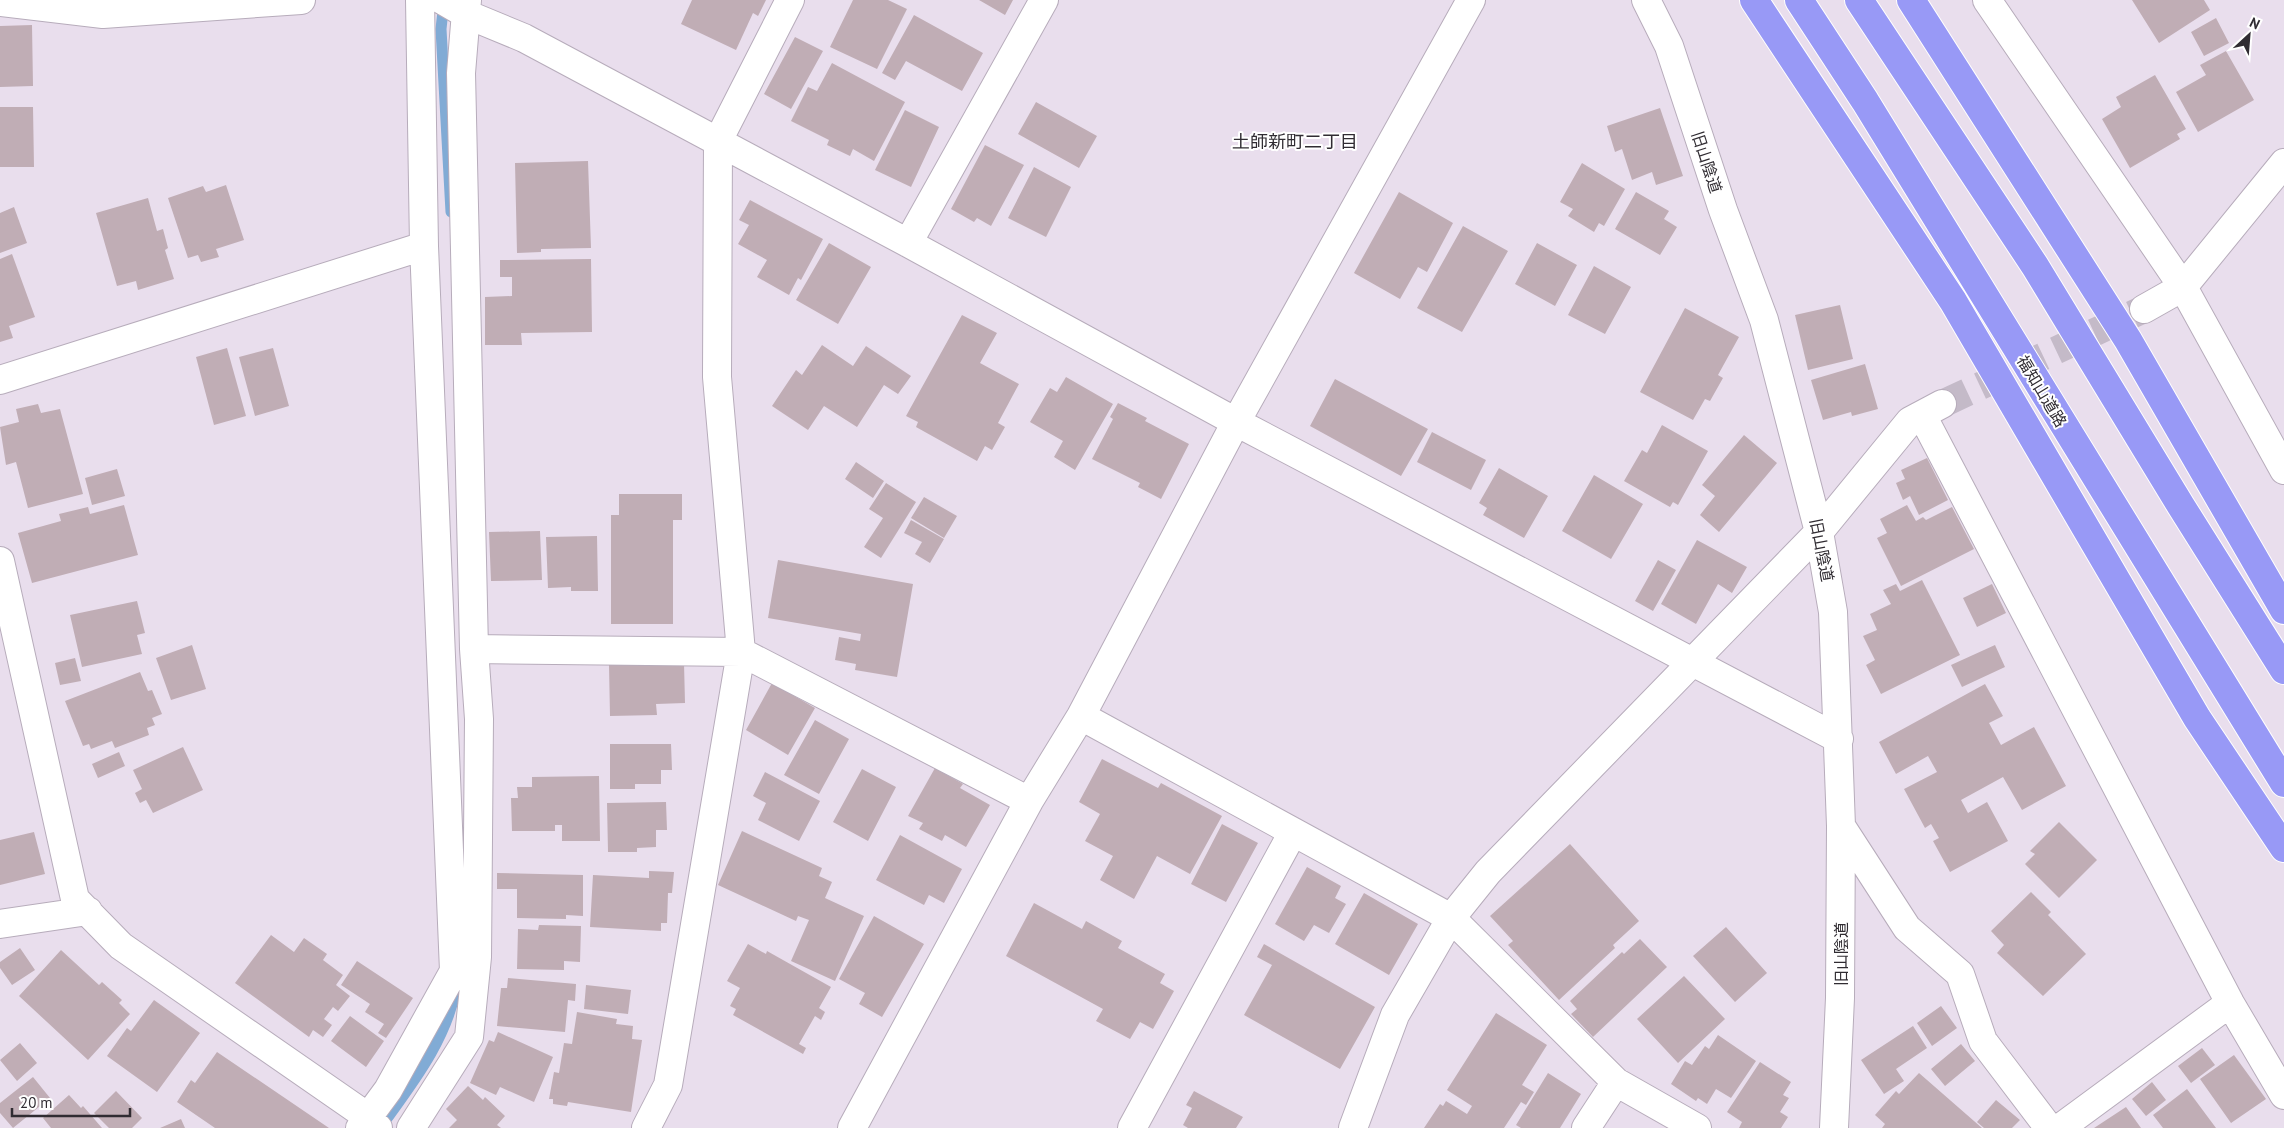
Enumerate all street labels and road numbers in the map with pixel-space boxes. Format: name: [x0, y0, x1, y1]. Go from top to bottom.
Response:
street label: 旧山陰道: [1688, 128, 1726, 196]
street label: 福知山道路: [2013, 352, 2071, 430]
street label: 旧山陰道: [1806, 517, 1838, 583]
street label: 旧山陰道: [1831, 922, 1851, 986]

